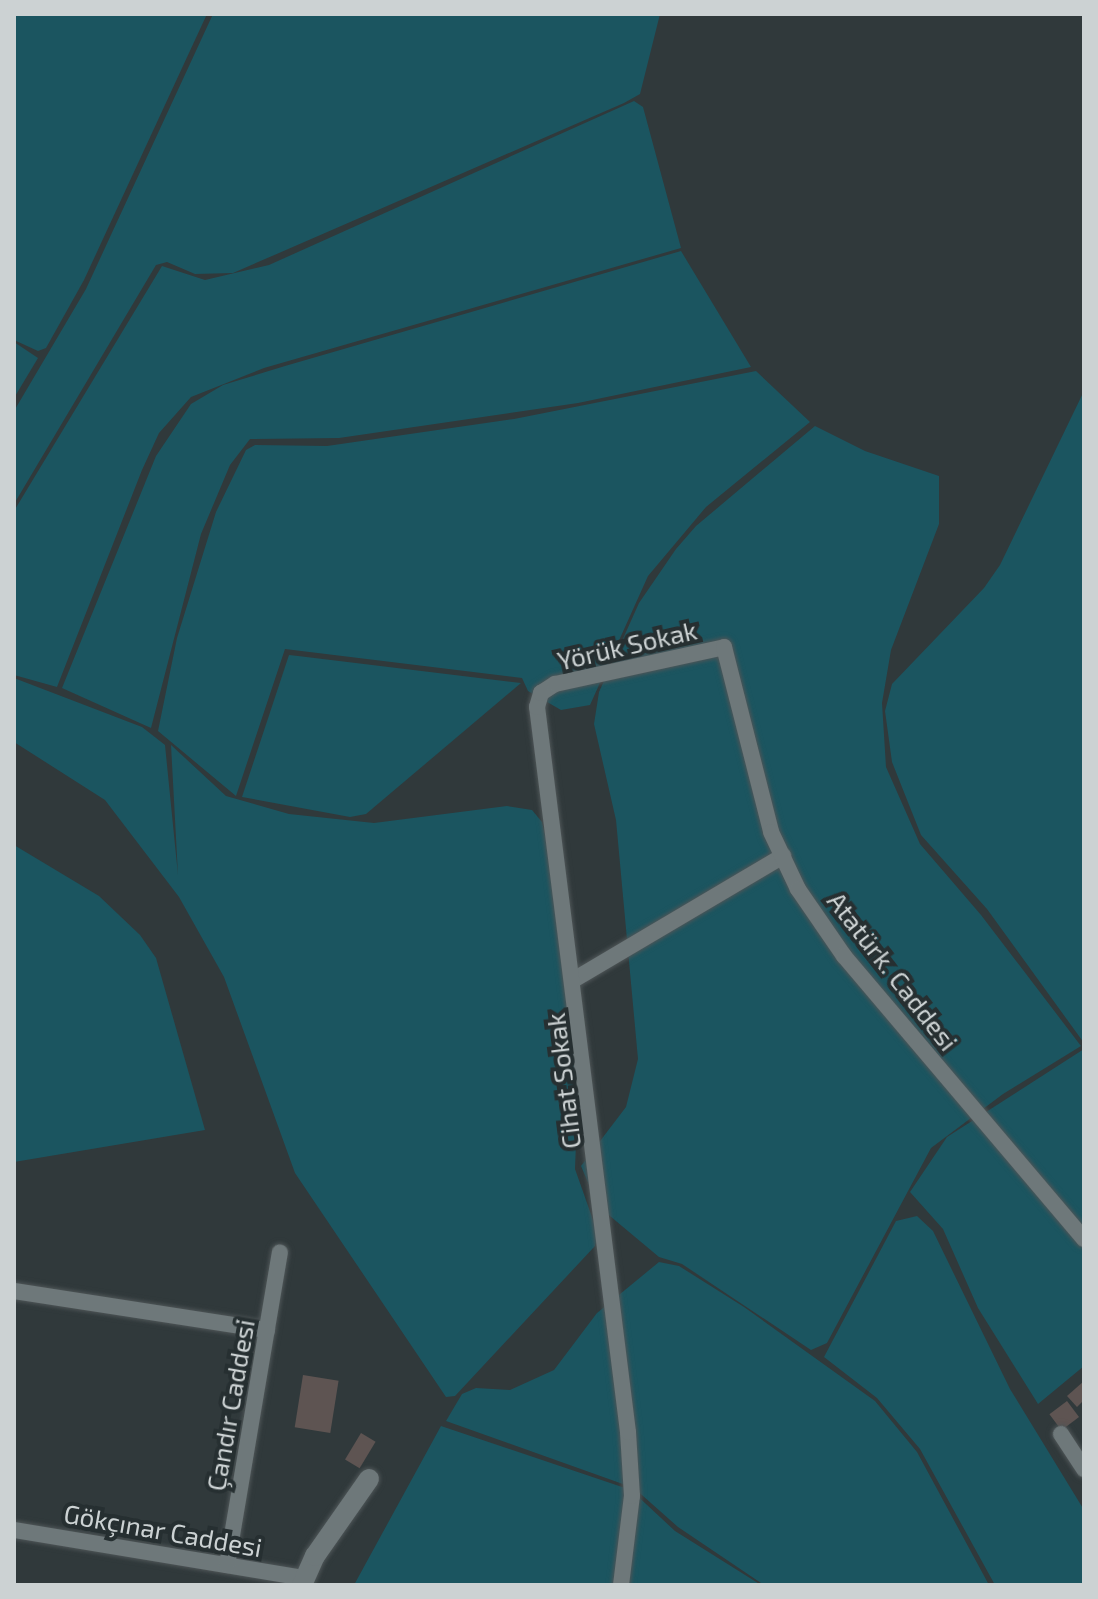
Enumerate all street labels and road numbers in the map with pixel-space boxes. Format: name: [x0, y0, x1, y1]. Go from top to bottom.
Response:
street label: Yörük Sokak: [554, 614, 700, 676]
street label: Atatürk. Caddesi: [821, 885, 965, 1057]
street label: Cihat Sokak: [539, 1011, 587, 1151]
street label: Çandır Caddesi: [200, 1316, 260, 1494]
street label: Gökçınar Caddesi: [61, 1497, 265, 1563]

